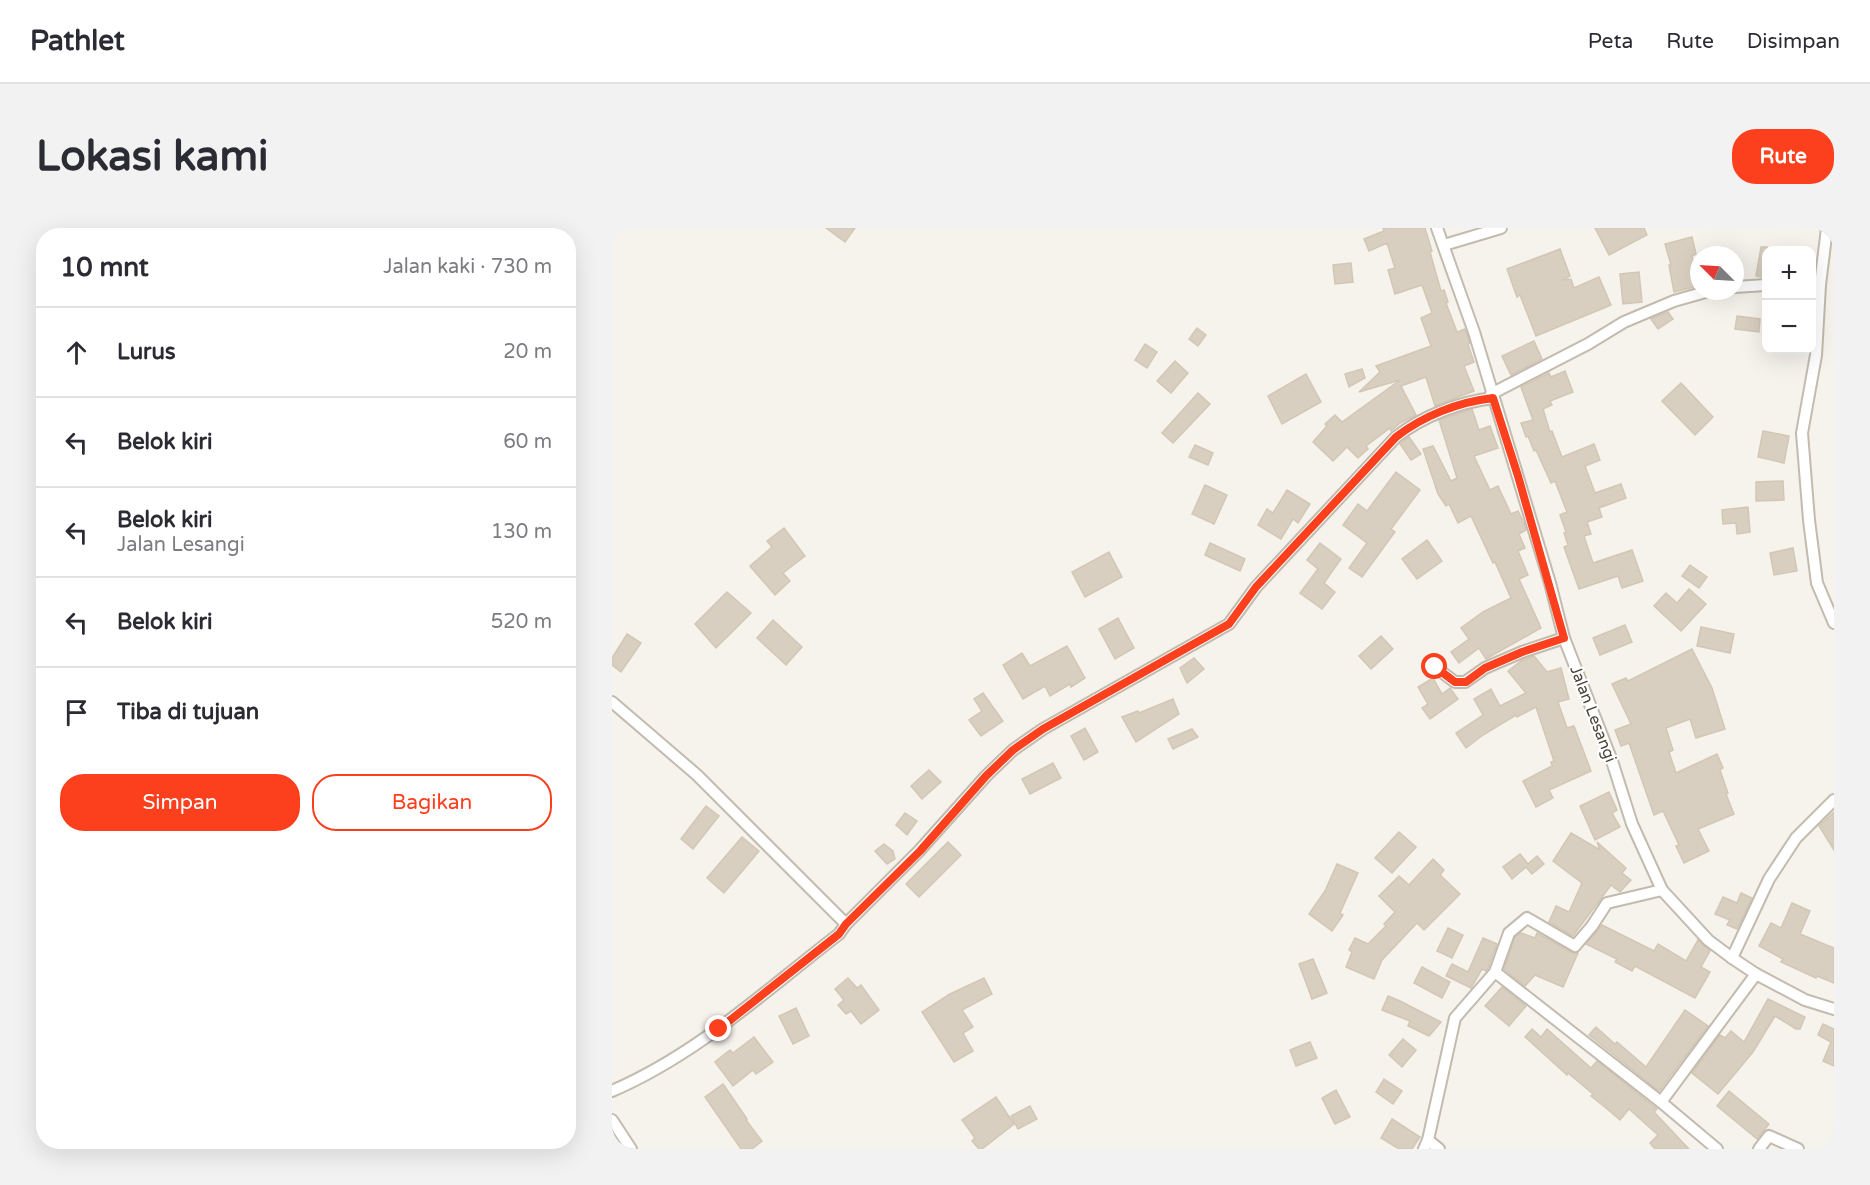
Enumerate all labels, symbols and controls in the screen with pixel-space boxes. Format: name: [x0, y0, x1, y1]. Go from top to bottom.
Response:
text: Pathlet: [30, 24, 125, 58]
text: Peta: [1588, 29, 1633, 54]
text: Rute: [1666, 29, 1714, 54]
text: Disimpan: [1747, 29, 1840, 54]
button: Rute: [1732, 129, 1834, 184]
text: Lokasi kami: [36, 131, 268, 182]
north arrow: [1690, 246, 1744, 300]
map controls: [1762, 246, 1816, 354]
button: +: [1762, 246, 1816, 300]
text: 10 mnt: [60, 252, 149, 283]
text: Jalan kaki · 730 m: [383, 255, 552, 279]
button: −: [1762, 300, 1816, 354]
icon: ahead: [60, 336, 93, 369]
text: Lurus: [117, 339, 175, 365]
text: 20 m: [503, 340, 552, 364]
icon: left: [60, 426, 93, 459]
text: Belok kiri: [117, 429, 213, 455]
text: 60 m: [503, 430, 552, 454]
text: Belok kiri: [117, 507, 213, 533]
icon: left: [60, 516, 93, 549]
text: 130 m: [491, 520, 552, 544]
text: Jalan Lesangi: [117, 533, 245, 557]
icon: left: [60, 606, 93, 639]
text: Belok kiri: [117, 609, 213, 635]
text: 520 m: [491, 610, 552, 634]
route start: [1421, 653, 1447, 679]
street label: Jalan Lesangi: [1565, 663, 1621, 765]
icon: arrive: [60, 696, 93, 729]
text: Tiba di tujuan: [117, 699, 259, 725]
button: Simpan: [60, 774, 300, 831]
button: Bagikan: [312, 774, 552, 831]
route end: [705, 1015, 731, 1041]

